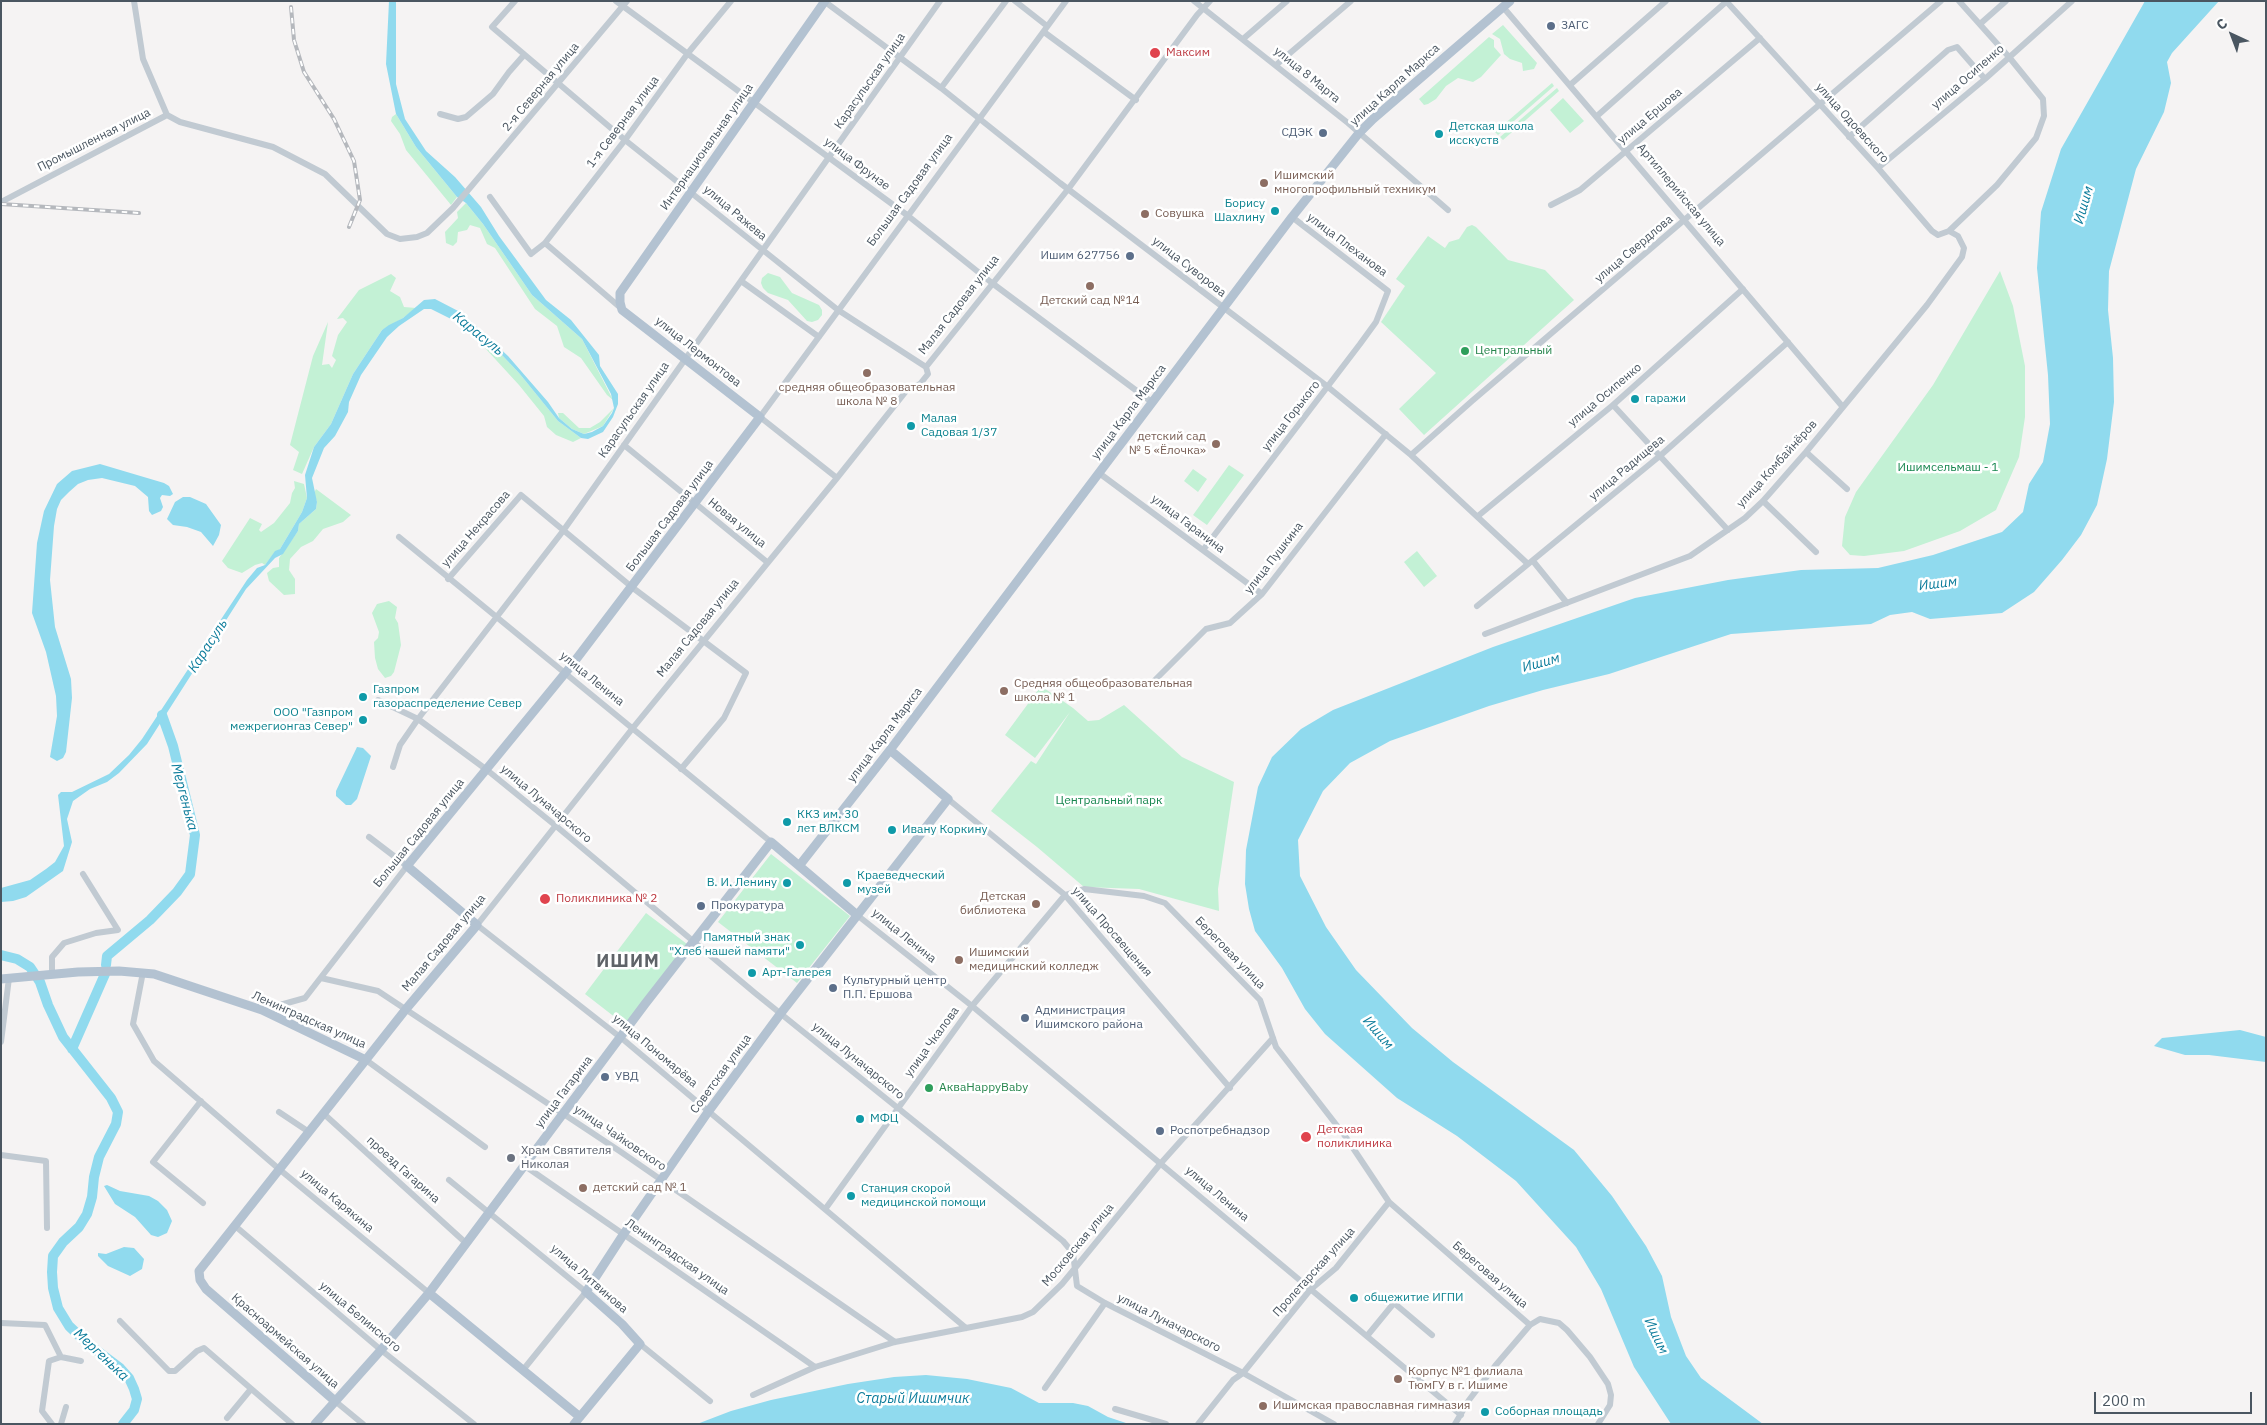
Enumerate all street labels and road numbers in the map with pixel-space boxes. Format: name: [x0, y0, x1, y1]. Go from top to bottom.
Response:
street label: Карасульская улица: [831, 30, 909, 132]
street label: 2-я Северная улица: [500, 40, 582, 134]
street label: улица Карла Маркса: [1347, 41, 1443, 129]
street label: улица Осипенко: [1929, 42, 2007, 112]
street label: улица 8 Марта: [1271, 44, 1343, 106]
street label: 1-я Северная улица: [584, 73, 662, 171]
street label: улица Одоевского: [1812, 80, 1892, 166]
street label: Интернациональная улица: [658, 81, 756, 213]
street label: улица Ершова: [1615, 85, 1685, 147]
street label: Промышленная улица: [35, 105, 153, 175]
street label: Большая Садовая улица: [864, 131, 956, 249]
street label: улица Фрунзе: [821, 135, 893, 193]
street label: Артиллерийская улица: [1634, 141, 1728, 249]
street label: улица Ражева: [700, 182, 770, 244]
street label: улица Плеханова: [1304, 210, 1390, 280]
street label: улица Свердлова: [1592, 212, 1676, 286]
street label: улица Суворова: [1149, 234, 1229, 300]
street label: Малая Садовая улица: [916, 252, 1002, 358]
street label: улица Лермонтова: [652, 314, 744, 390]
street label: Карасульская улица: [595, 359, 673, 461]
street label: улица Осипенко: [1565, 360, 1645, 430]
street label: улица Карла Маркса: [1089, 362, 1169, 462]
street label: улица Горького: [1259, 378, 1323, 454]
street label: улица Комбайнёров: [1734, 417, 1820, 511]
street label: улица Радищева: [1586, 432, 1668, 504]
street label: Большая Садовая улица: [623, 457, 717, 575]
street label: улица Некрасова: [439, 488, 513, 570]
street label: улица Гаранина: [1148, 492, 1228, 556]
street label: Новая улица: [705, 495, 769, 551]
street label: улица Пушкина: [1242, 519, 1306, 597]
street label: Малая Садовая улица: [654, 576, 742, 680]
street label: улица Ленина: [557, 649, 627, 709]
street label: улица Карла Маркса: [845, 685, 925, 785]
street label: улица Луначарского: [498, 762, 594, 846]
street label: Большая Садовая улица: [371, 776, 467, 890]
street label: улица Просвещения: [1069, 884, 1155, 980]
street label: Малая Садовая улица: [399, 892, 489, 994]
street label: улица Ленина: [869, 906, 939, 966]
street label: Береговая улица: [1192, 914, 1268, 992]
street label: Ленинградская улица: [250, 988, 368, 1052]
street label: улица Чкалова: [902, 1004, 962, 1080]
street label: улица Пономарёва: [610, 1011, 700, 1091]
street label: улица Луначарского: [809, 1019, 907, 1103]
street label: Советская улица: [687, 1032, 755, 1116]
street label: улица Гагарина: [532, 1053, 596, 1131]
street label: улица Чайковского: [571, 1102, 669, 1174]
street label: проезд Гагарина: [363, 1133, 443, 1207]
street label: улица Ленина: [1182, 1163, 1252, 1225]
street label: улица Карякина: [298, 1166, 376, 1236]
street label: Московская улица: [1039, 1201, 1117, 1289]
street label: Ленинградская улица: [622, 1216, 732, 1298]
street label: Пролетарская улица: [1270, 1224, 1358, 1320]
street label: Береговая улица: [1449, 1238, 1531, 1312]
street label: улица Литвинова: [547, 1242, 631, 1316]
street label: улица Белинского: [316, 1279, 404, 1355]
street label: Красноармейская улица: [228, 1290, 342, 1392]
street label: улица Луначарского: [1115, 1291, 1223, 1355]

